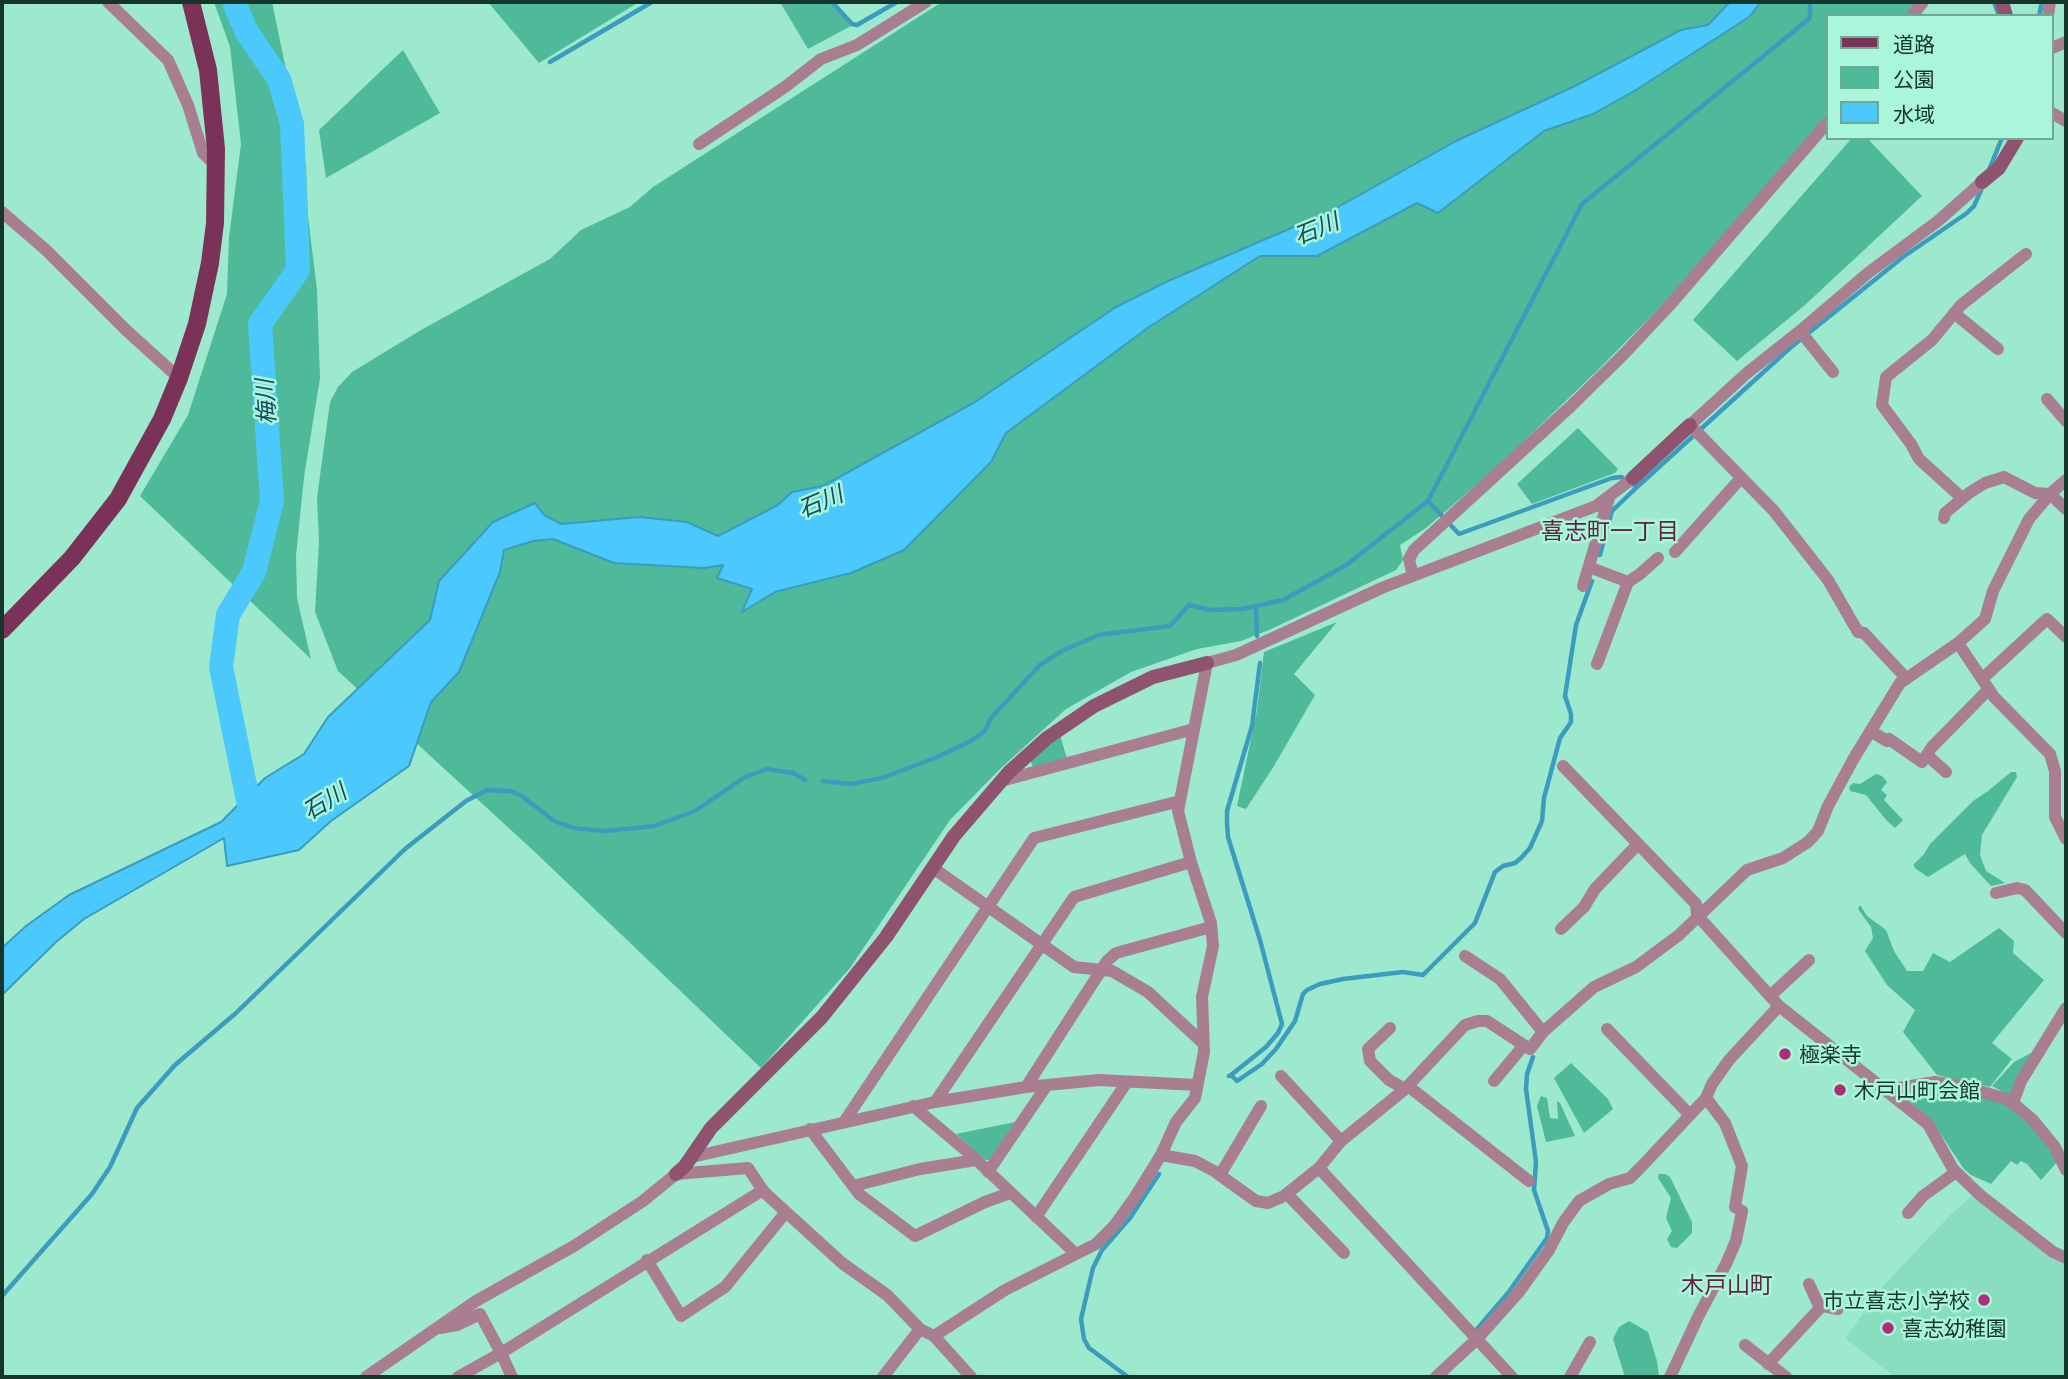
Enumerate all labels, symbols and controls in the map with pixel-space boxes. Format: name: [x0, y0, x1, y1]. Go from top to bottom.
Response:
legend: [1826, 14, 2054, 140]
text: 道路: [1893, 28, 1935, 58]
text: 公園: [1893, 63, 1935, 93]
text: 水域: [1893, 98, 1935, 128]
water label: 石川: [1290, 207, 1342, 249]
water label: 梅川: [250, 378, 280, 426]
water label: 石川: [793, 479, 847, 523]
district label: 喜志町一丁目: [1541, 516, 1679, 544]
water label: 石川: [297, 777, 351, 825]
place label: 極楽寺: [1799, 1041, 1862, 1067]
marker: 極楽寺: [1777, 1046, 1793, 1062]
place label: 木戸山町会館: [1854, 1077, 1980, 1103]
marker: 木戸山町会館: [1832, 1082, 1848, 1098]
district label: 木戸山町: [1681, 1270, 1773, 1298]
place label: 市立喜志小学校: [1823, 1287, 1970, 1313]
marker: 市立喜志小学校: [1976, 1292, 1992, 1308]
place label: 喜志幼稚園: [1902, 1315, 2007, 1341]
marker: 喜志幼稚園: [1880, 1320, 1896, 1336]

